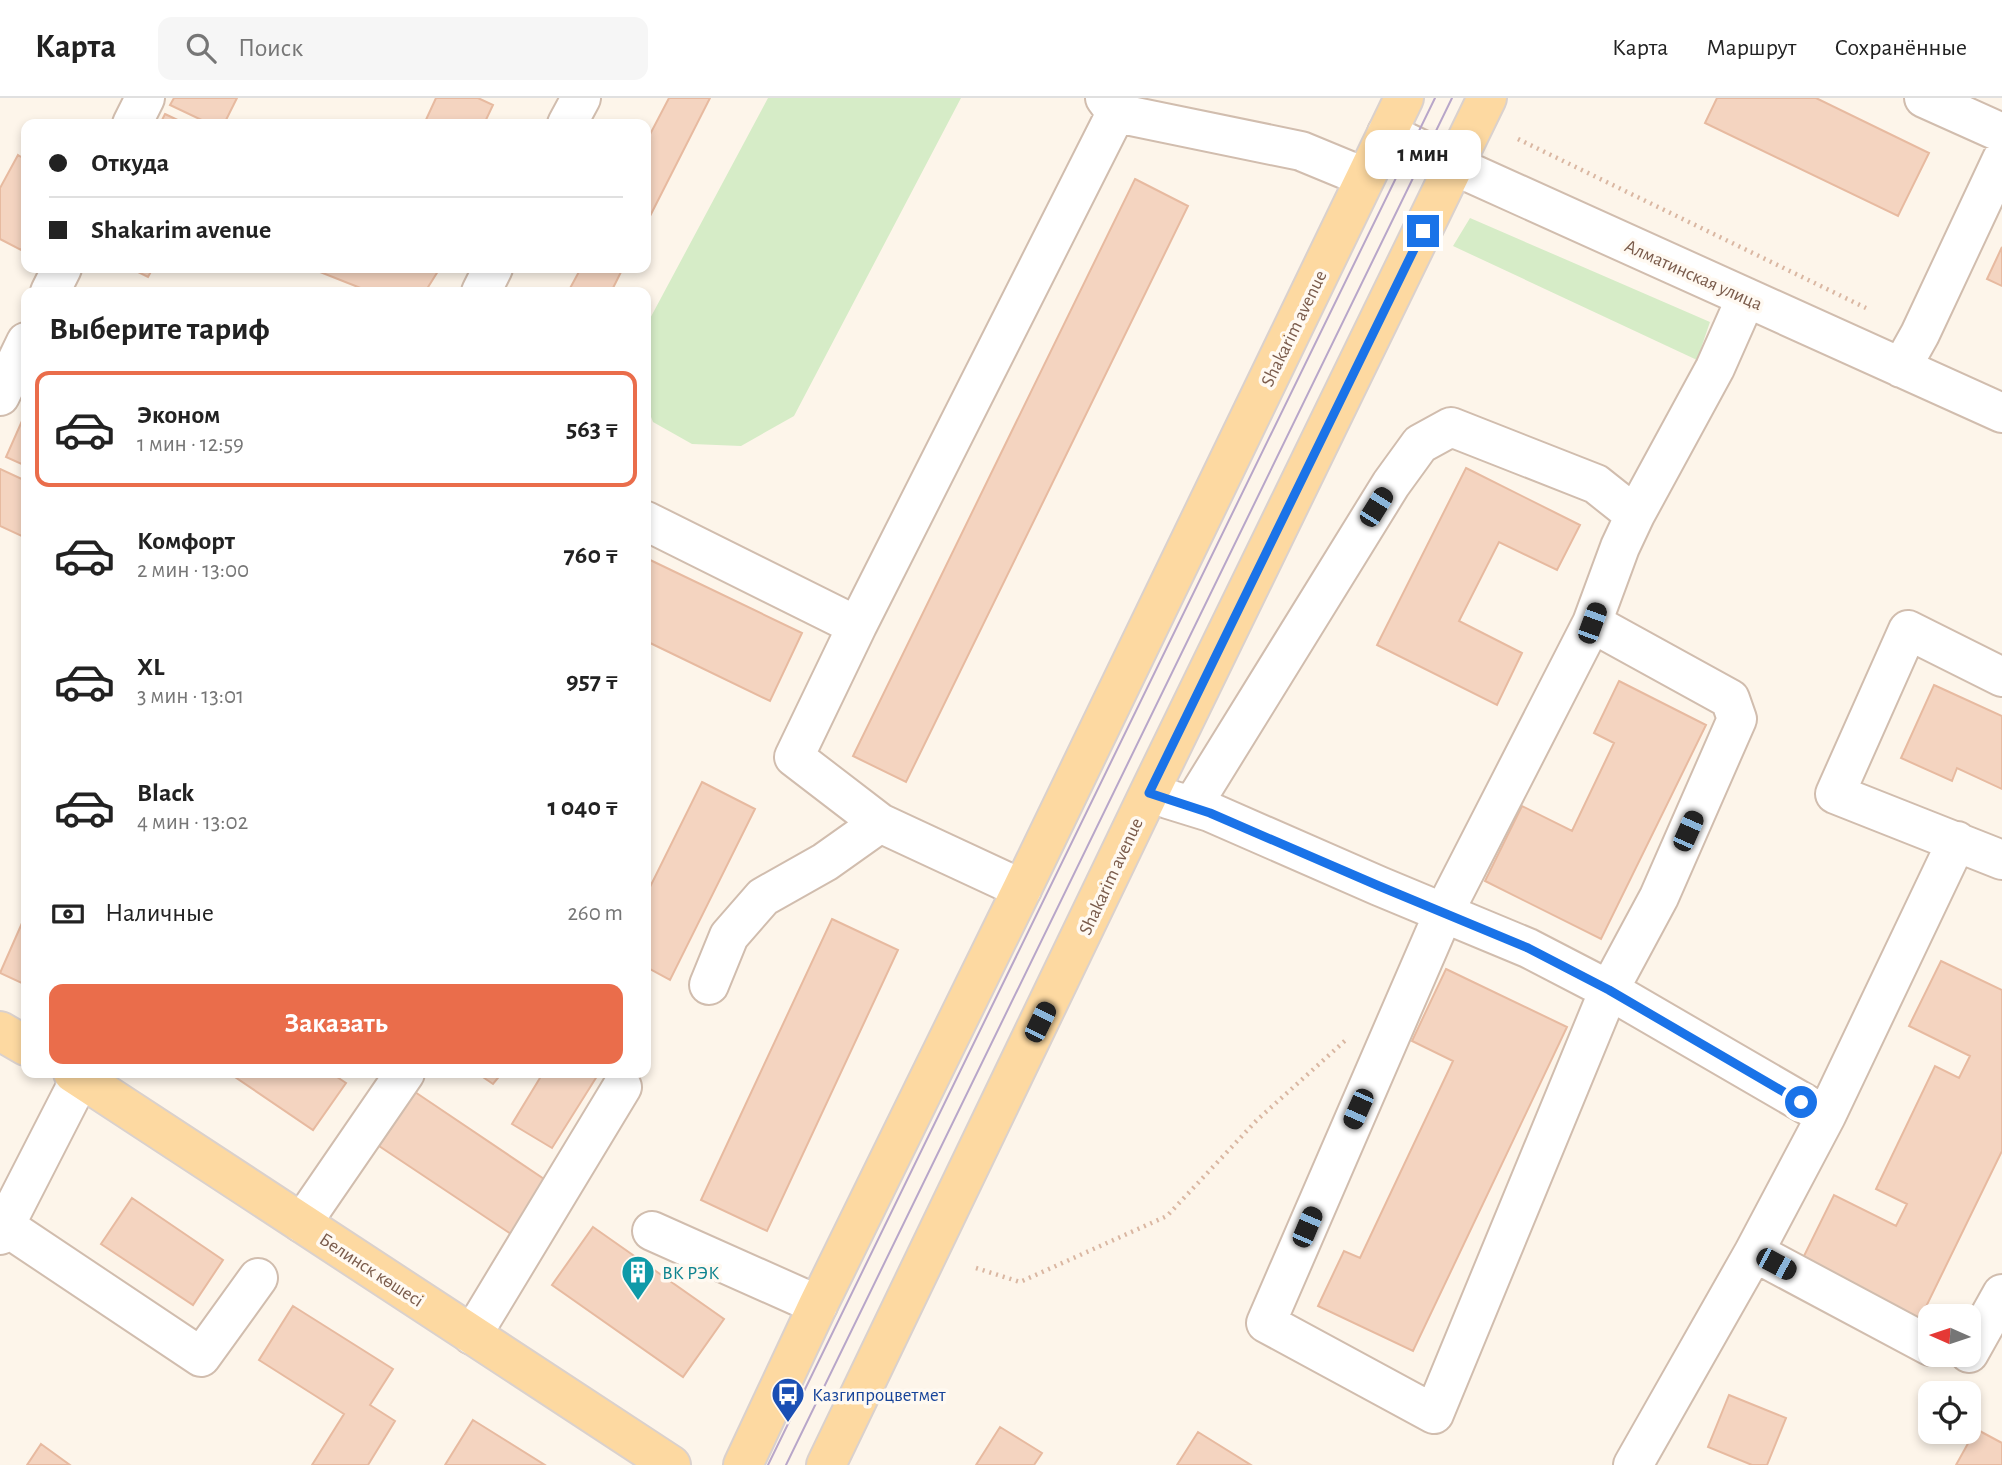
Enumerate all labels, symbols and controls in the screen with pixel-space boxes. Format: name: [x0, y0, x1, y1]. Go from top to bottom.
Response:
search box: [158, 17, 648, 80]
icon: search: [182, 29, 220, 67]
text: Карта: [35, 31, 116, 64]
text: Поиск: [238, 35, 303, 61]
text: Карта: [1612, 36, 1668, 60]
text: Маршрут: [1706, 36, 1796, 60]
text: Сохранённые: [1834, 36, 1967, 60]
callout: 1 мин: [1365, 130, 1481, 178]
text: 1 мин: [1397, 143, 1449, 166]
text: Откуда: [91, 150, 169, 176]
route end: [1407, 215, 1439, 247]
text: Shakarim avenue: [91, 217, 271, 243]
street label: Алматинская улица: [1622, 237, 1765, 314]
street label: Shakarim avenue: [1258, 268, 1331, 390]
text: Выберите тариф: [49, 313, 270, 345]
icon: car: [53, 398, 116, 461]
text: Эконом: [137, 402, 220, 428]
text: 563 ₸: [566, 416, 619, 442]
text: 1 мин · 12:59: [137, 433, 244, 456]
car: [1356, 484, 1397, 530]
icon: car: [53, 524, 116, 587]
text: Комфорт: [137, 528, 235, 554]
text: 760 ₸: [564, 542, 619, 568]
text: 2 мин · 13:00: [137, 559, 249, 582]
car: [1575, 600, 1610, 646]
icon: car: [53, 650, 116, 713]
text: XL: [137, 654, 164, 680]
text: 957 ₸: [566, 668, 619, 694]
text: 3 мин · 13:01: [137, 685, 244, 708]
icon: car: [53, 776, 116, 839]
text: Black: [137, 780, 194, 806]
text: 1 040 ₸: [547, 794, 619, 820]
car: [1670, 808, 1707, 854]
text: 4 мин · 13:02: [137, 811, 248, 834]
street label: Shakarim avenue: [1076, 815, 1147, 938]
icon: cash: [49, 895, 87, 933]
text: Наличные: [105, 900, 214, 926]
text: 260 m: [567, 902, 623, 925]
button: Заказать: [49, 984, 623, 1064]
car: [1022, 999, 1059, 1045]
car: [1340, 1086, 1377, 1132]
route start: [1785, 1086, 1817, 1118]
car: [1290, 1204, 1325, 1250]
street label: Белинск көшесі: [316, 1230, 427, 1311]
car: [1753, 1245, 1800, 1283]
building icon: ВК РЭК: [619, 1253, 657, 1302]
place label: ВК РЭК: [662, 1264, 719, 1283]
north arrow: [1918, 1304, 1981, 1367]
map controls: [1918, 1304, 1981, 1444]
bus stop icon: Казгипроцветмет: [769, 1375, 807, 1424]
button: locate: [1918, 1381, 1981, 1444]
place label: Казгипроцветмет: [812, 1386, 946, 1405]

